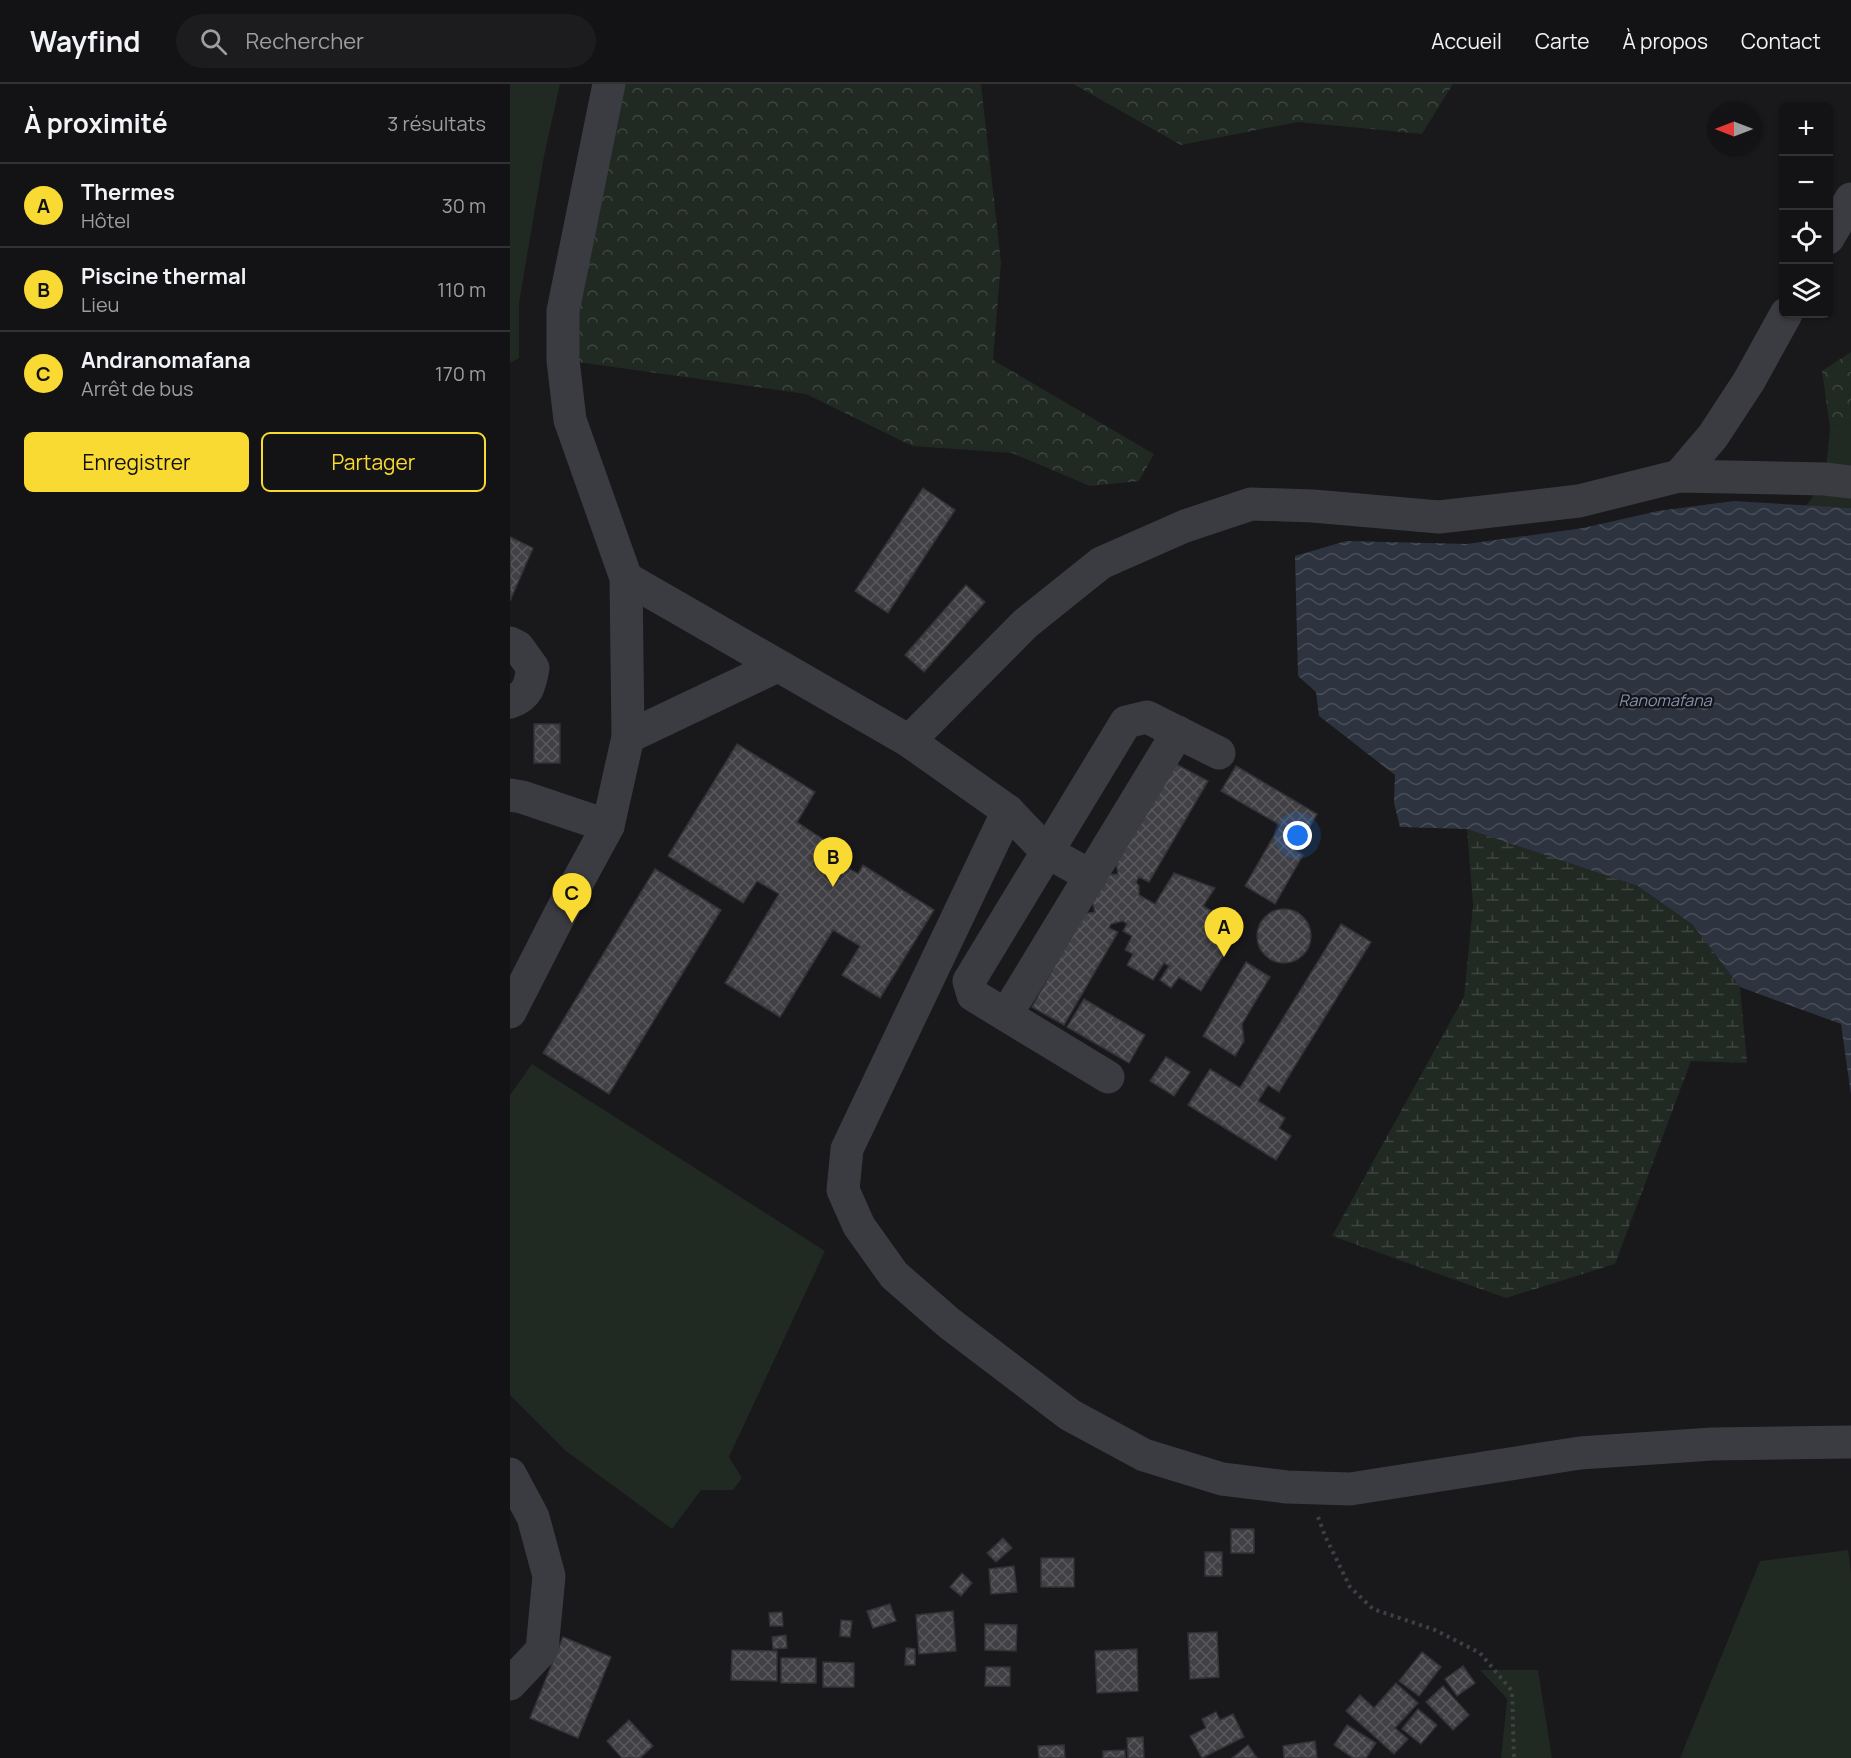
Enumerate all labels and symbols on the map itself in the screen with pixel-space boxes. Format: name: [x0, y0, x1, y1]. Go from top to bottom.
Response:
north arrow: [1707, 102, 1761, 156]
water label: Ranomafana: [1618, 689, 1713, 711]
your location: [1283, 821, 1312, 850]
pin: B: [814, 838, 852, 887]
pin: C: [552, 874, 592, 923]
pin: A: [1204, 908, 1244, 957]

